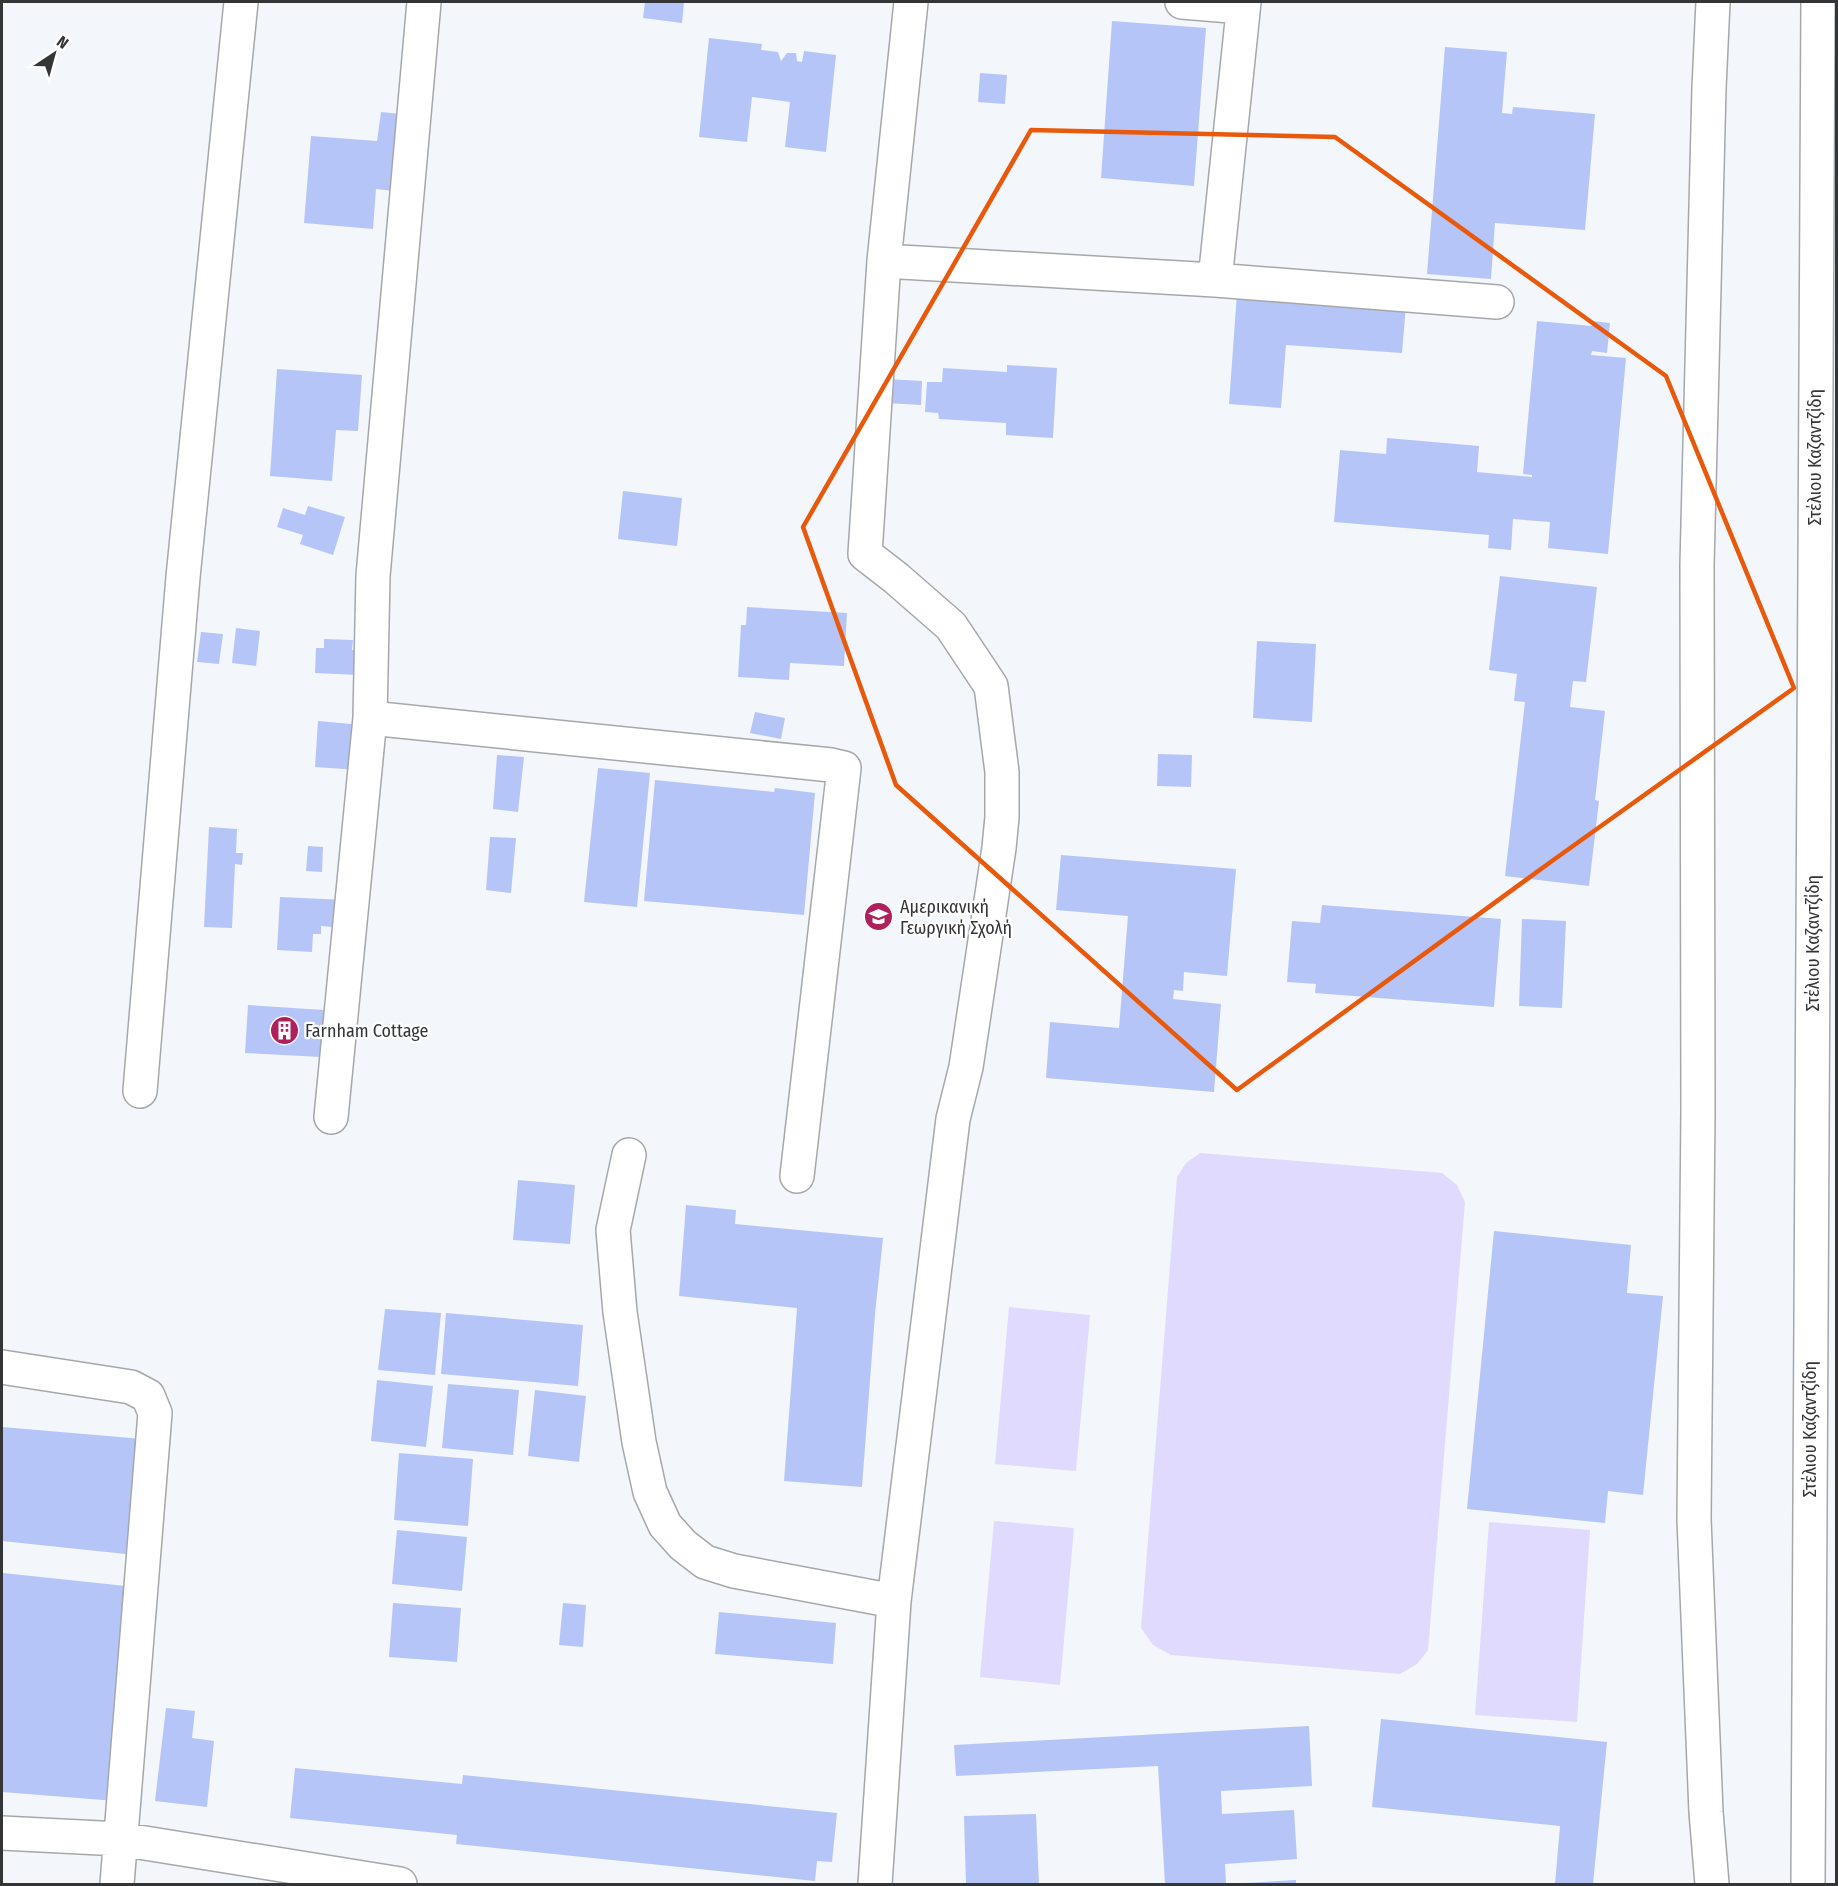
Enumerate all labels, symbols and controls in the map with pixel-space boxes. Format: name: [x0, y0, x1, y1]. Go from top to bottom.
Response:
north arrow: [24, 24, 84, 84]
text: N: [53, 32, 72, 53]
street label: Στέλιου Καζαντζίδη: [1804, 389, 1826, 525]
street label: Στέλιου Καζαντζίδη: [1802, 875, 1824, 1011]
place label: Αμερικανική Γεωργική Σχολή: [900, 896, 1012, 939]
school or university icon: Αμερικανική Γεωργική Σχολή: [863, 901, 895, 933]
building icon: Farnham Cottage: [268, 1015, 300, 1047]
place label: Farnham Cottage: [305, 1020, 428, 1042]
street label: Στέλιου Καζαντζίδη: [1799, 1361, 1821, 1497]

